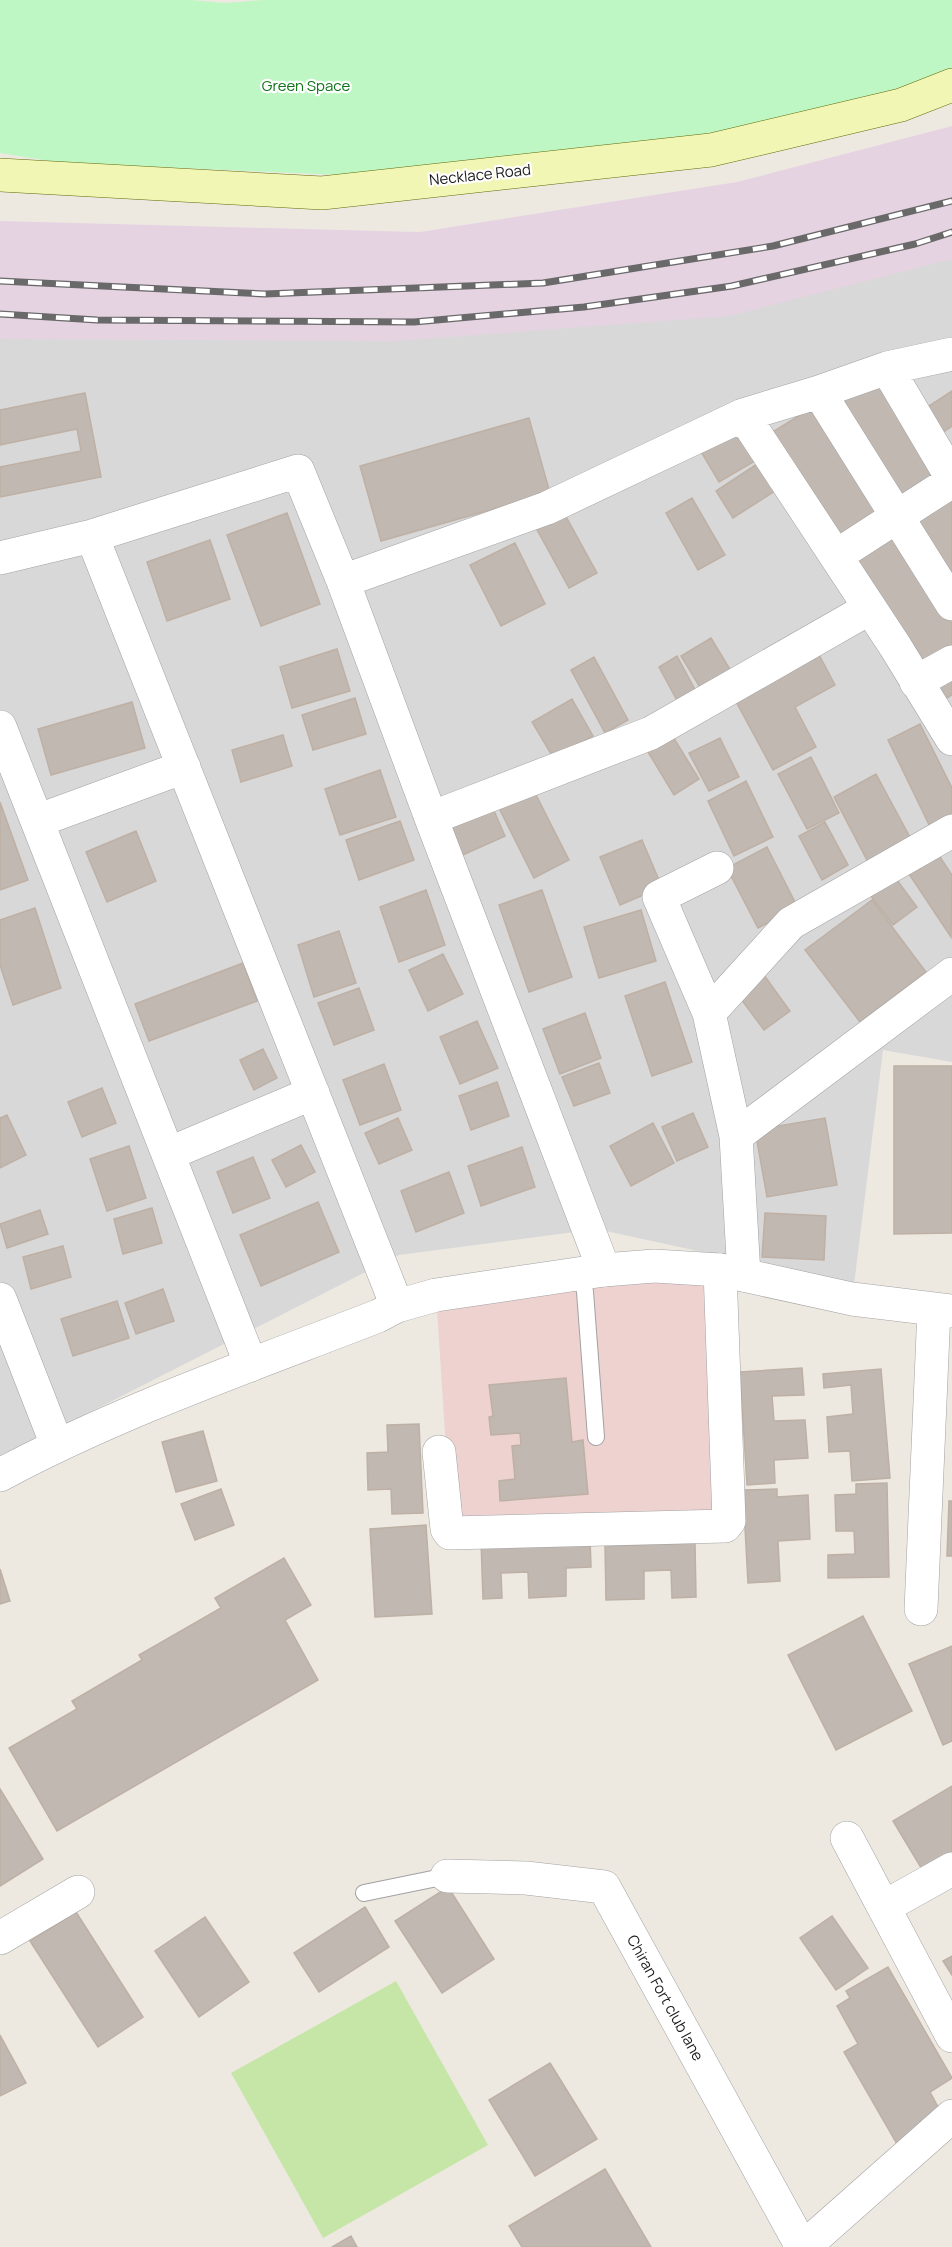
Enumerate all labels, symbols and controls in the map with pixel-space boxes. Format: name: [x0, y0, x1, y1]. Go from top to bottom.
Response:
park label: Green Space: [262, 75, 350, 96]
street label: Necklace Road: [428, 159, 532, 190]
street label: Chiran Fort club lane: [622, 1931, 709, 2065]

